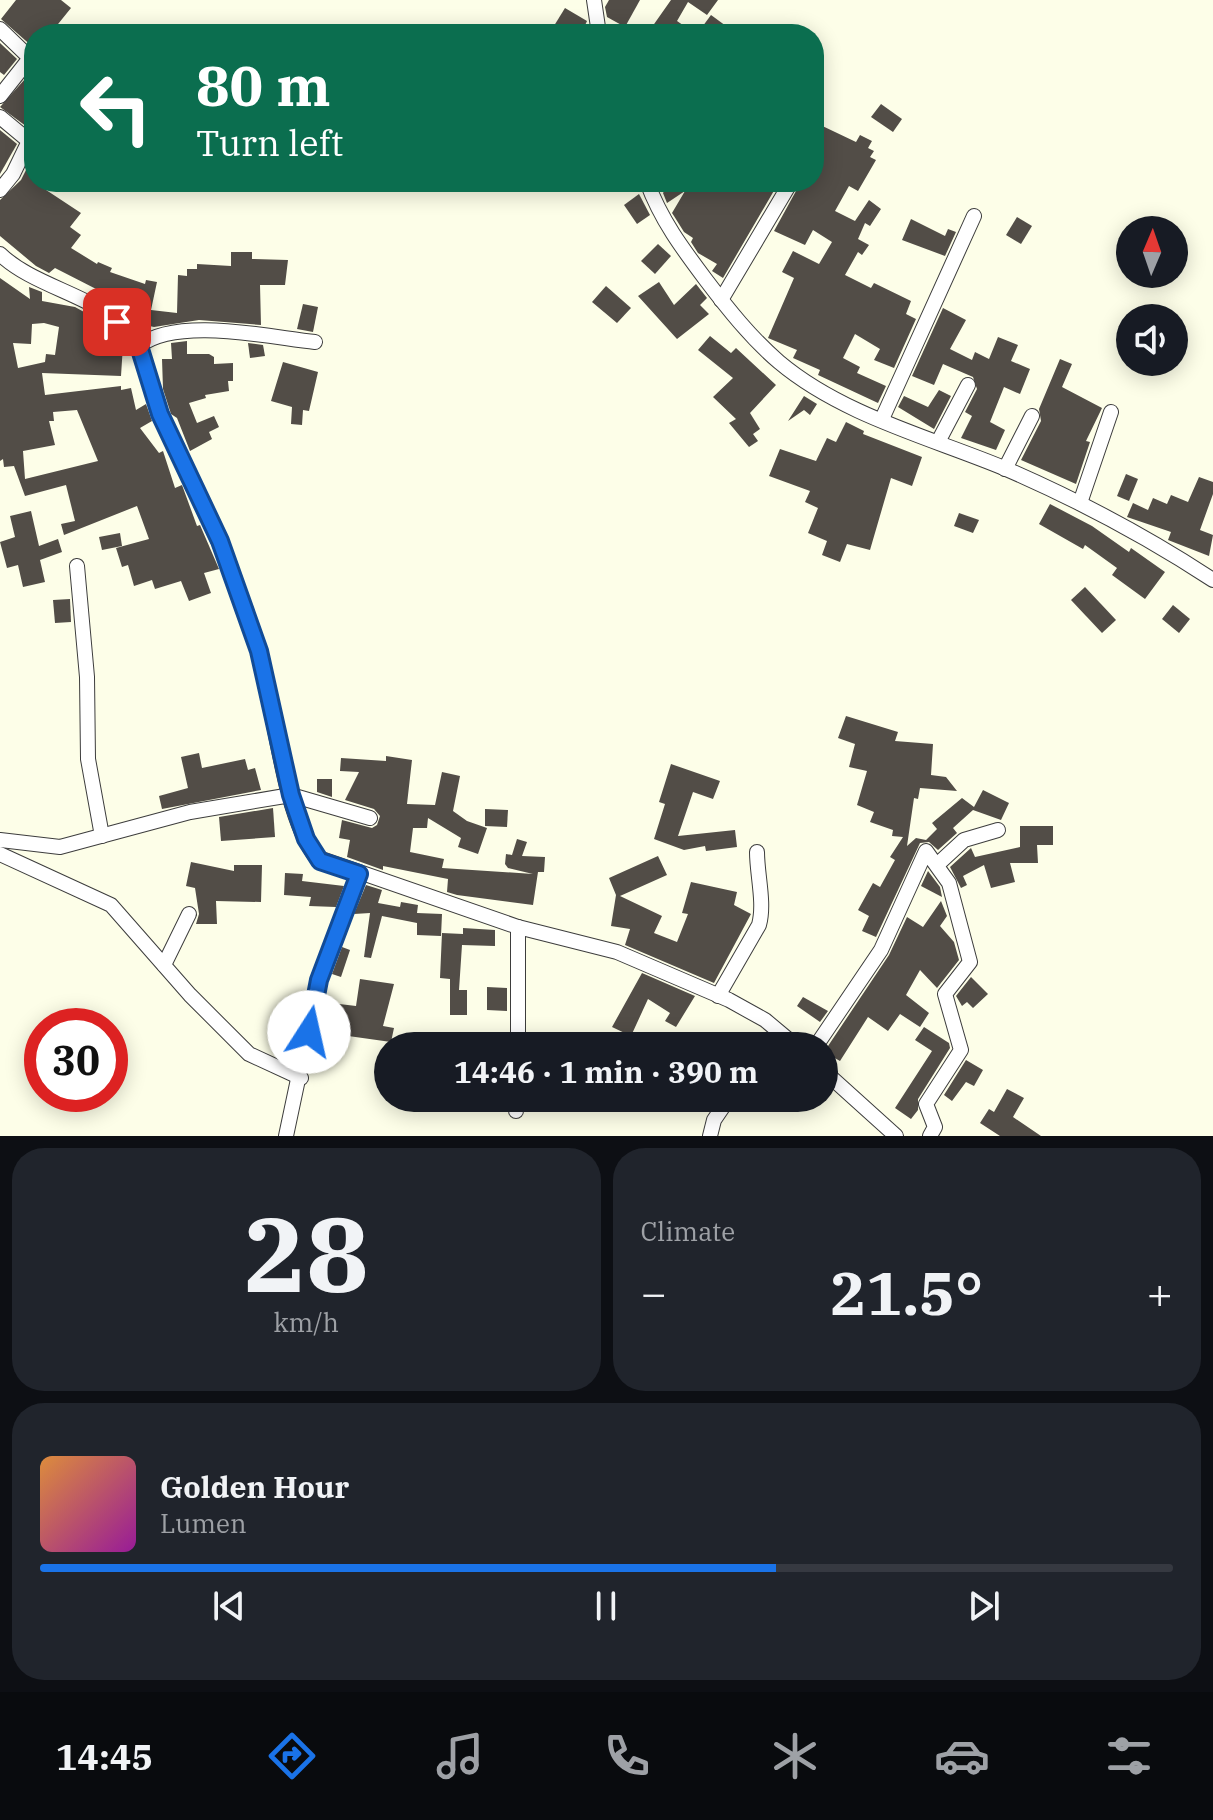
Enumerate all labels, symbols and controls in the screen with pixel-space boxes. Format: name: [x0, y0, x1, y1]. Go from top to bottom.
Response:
text: 80 m: [196, 49, 331, 121]
icon: left: [64, 56, 168, 160]
text: Turn left: [196, 119, 343, 166]
north arrow: [1116, 216, 1188, 288]
map controls: [1116, 216, 1188, 376]
pin: [83, 288, 151, 356]
icon: arrive: [95, 300, 139, 344]
button: sound: [1116, 304, 1188, 376]
position arrow: [267, 990, 351, 1074]
speed limit sign: 30: [24, 1008, 128, 1112]
text: 14:46 · 1 min · 390 m: [454, 1052, 758, 1091]
text: 28: [244, 1185, 369, 1321]
text: Climate: [641, 1214, 735, 1248]
text: 21.5°: [830, 1253, 983, 1332]
text: −: [641, 1264, 667, 1321]
text: +: [1147, 1264, 1173, 1321]
text: km/h: [273, 1305, 339, 1339]
text: Golden Hour: [160, 1467, 349, 1506]
text: Lumen: [160, 1506, 247, 1540]
icon: previous: [207, 1584, 251, 1628]
icon: pause: [584, 1584, 628, 1628]
icon: next: [962, 1584, 1006, 1628]
icon: directions: [264, 1728, 320, 1784]
icon: music: [432, 1728, 488, 1784]
icon: phone: [599, 1728, 655, 1784]
icon: climate: [767, 1728, 823, 1784]
icon: car: [934, 1728, 990, 1784]
icon: filters: [1101, 1728, 1157, 1784]
text: 14:45: [56, 1733, 153, 1780]

